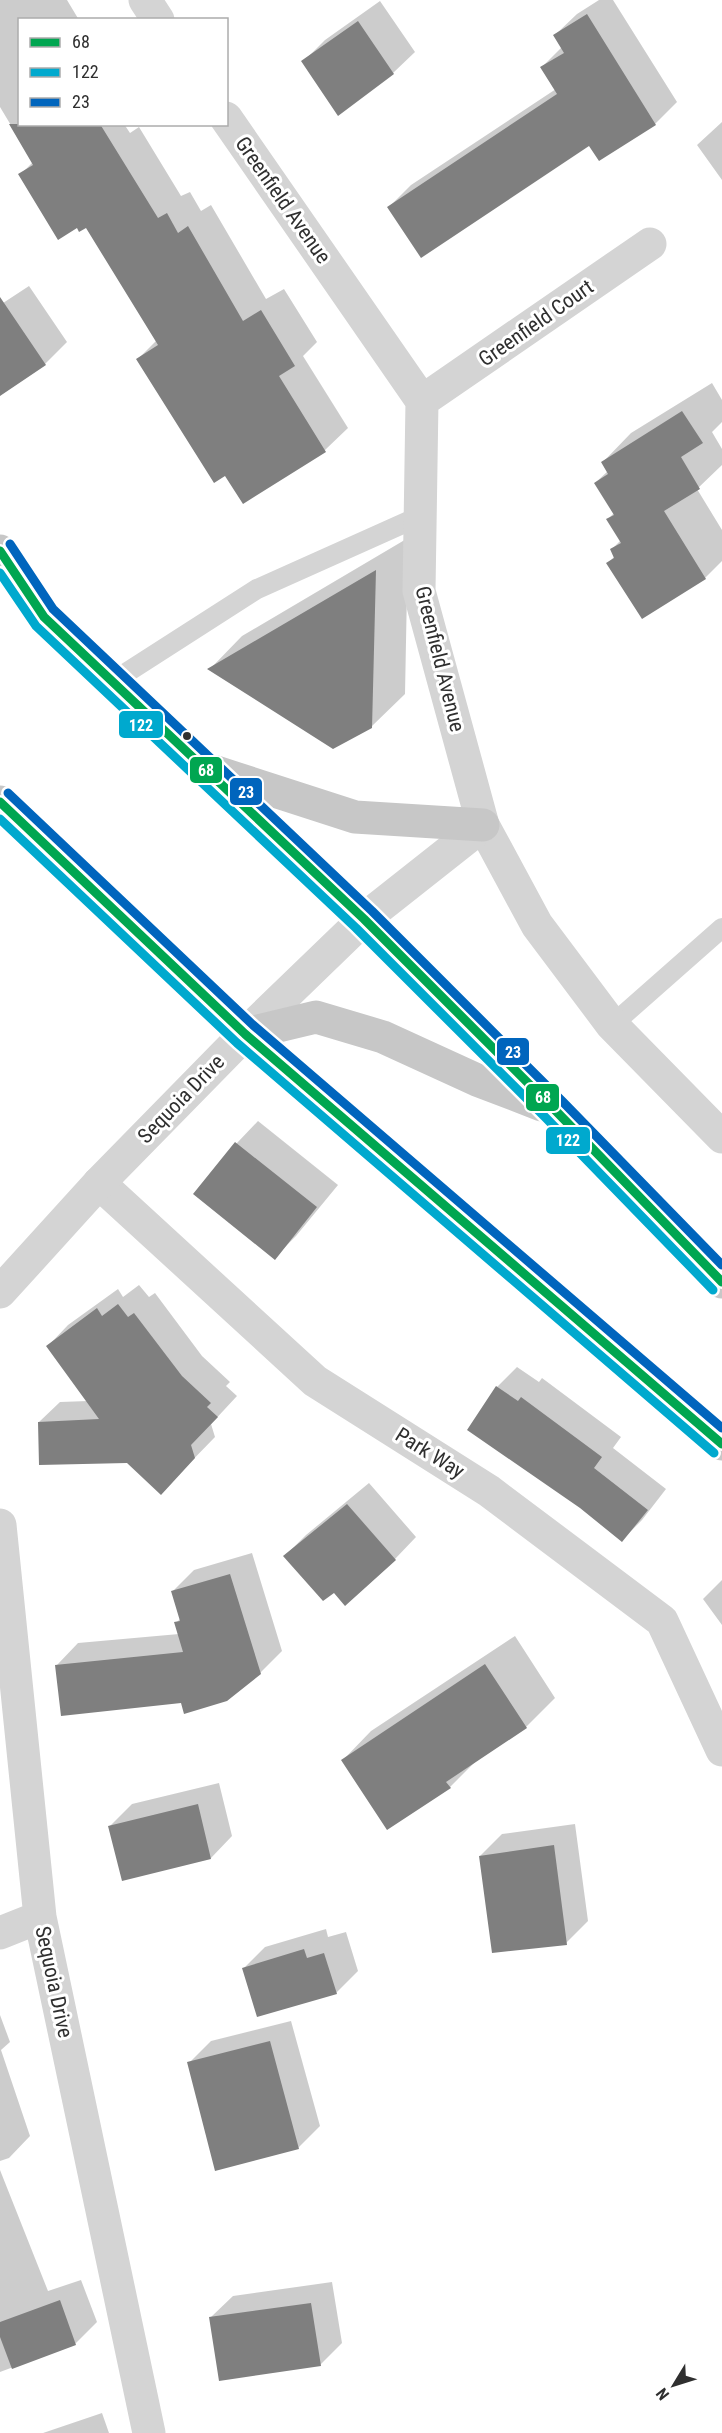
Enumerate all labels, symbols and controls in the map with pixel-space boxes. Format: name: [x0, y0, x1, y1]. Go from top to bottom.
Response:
legend: [18, 18, 228, 126]
text: 68: [72, 31, 90, 52]
text: 122: [72, 61, 99, 82]
text: 23: [72, 91, 90, 112]
street label: Greenfield Avenue: [230, 132, 336, 268]
street label: Greenfield Court: [474, 275, 598, 371]
street label: Greenfield Avenue: [410, 584, 470, 734]
line badge: 122: [118, 710, 164, 739]
text: 122: [129, 716, 153, 735]
unlabelled marker: [181, 730, 193, 742]
line badge: 68: [189, 756, 223, 784]
text: 68: [198, 761, 214, 780]
line badge: 23: [229, 777, 263, 806]
text: 23: [238, 783, 254, 802]
line badge: 23: [496, 1037, 530, 1066]
text: 23: [505, 1043, 521, 1062]
street label: Sequoia Drive: [133, 1050, 229, 1148]
line badge: 68: [525, 1083, 560, 1112]
text: 68: [535, 1088, 551, 1107]
line badge: 122: [545, 1126, 591, 1155]
text: 122: [556, 1131, 580, 1150]
street label: Park Way: [391, 1423, 469, 1484]
street label: Sequoia Drive: [30, 1924, 78, 2040]
north arrow: [644, 2355, 704, 2415]
text: N: [652, 2384, 673, 2404]

